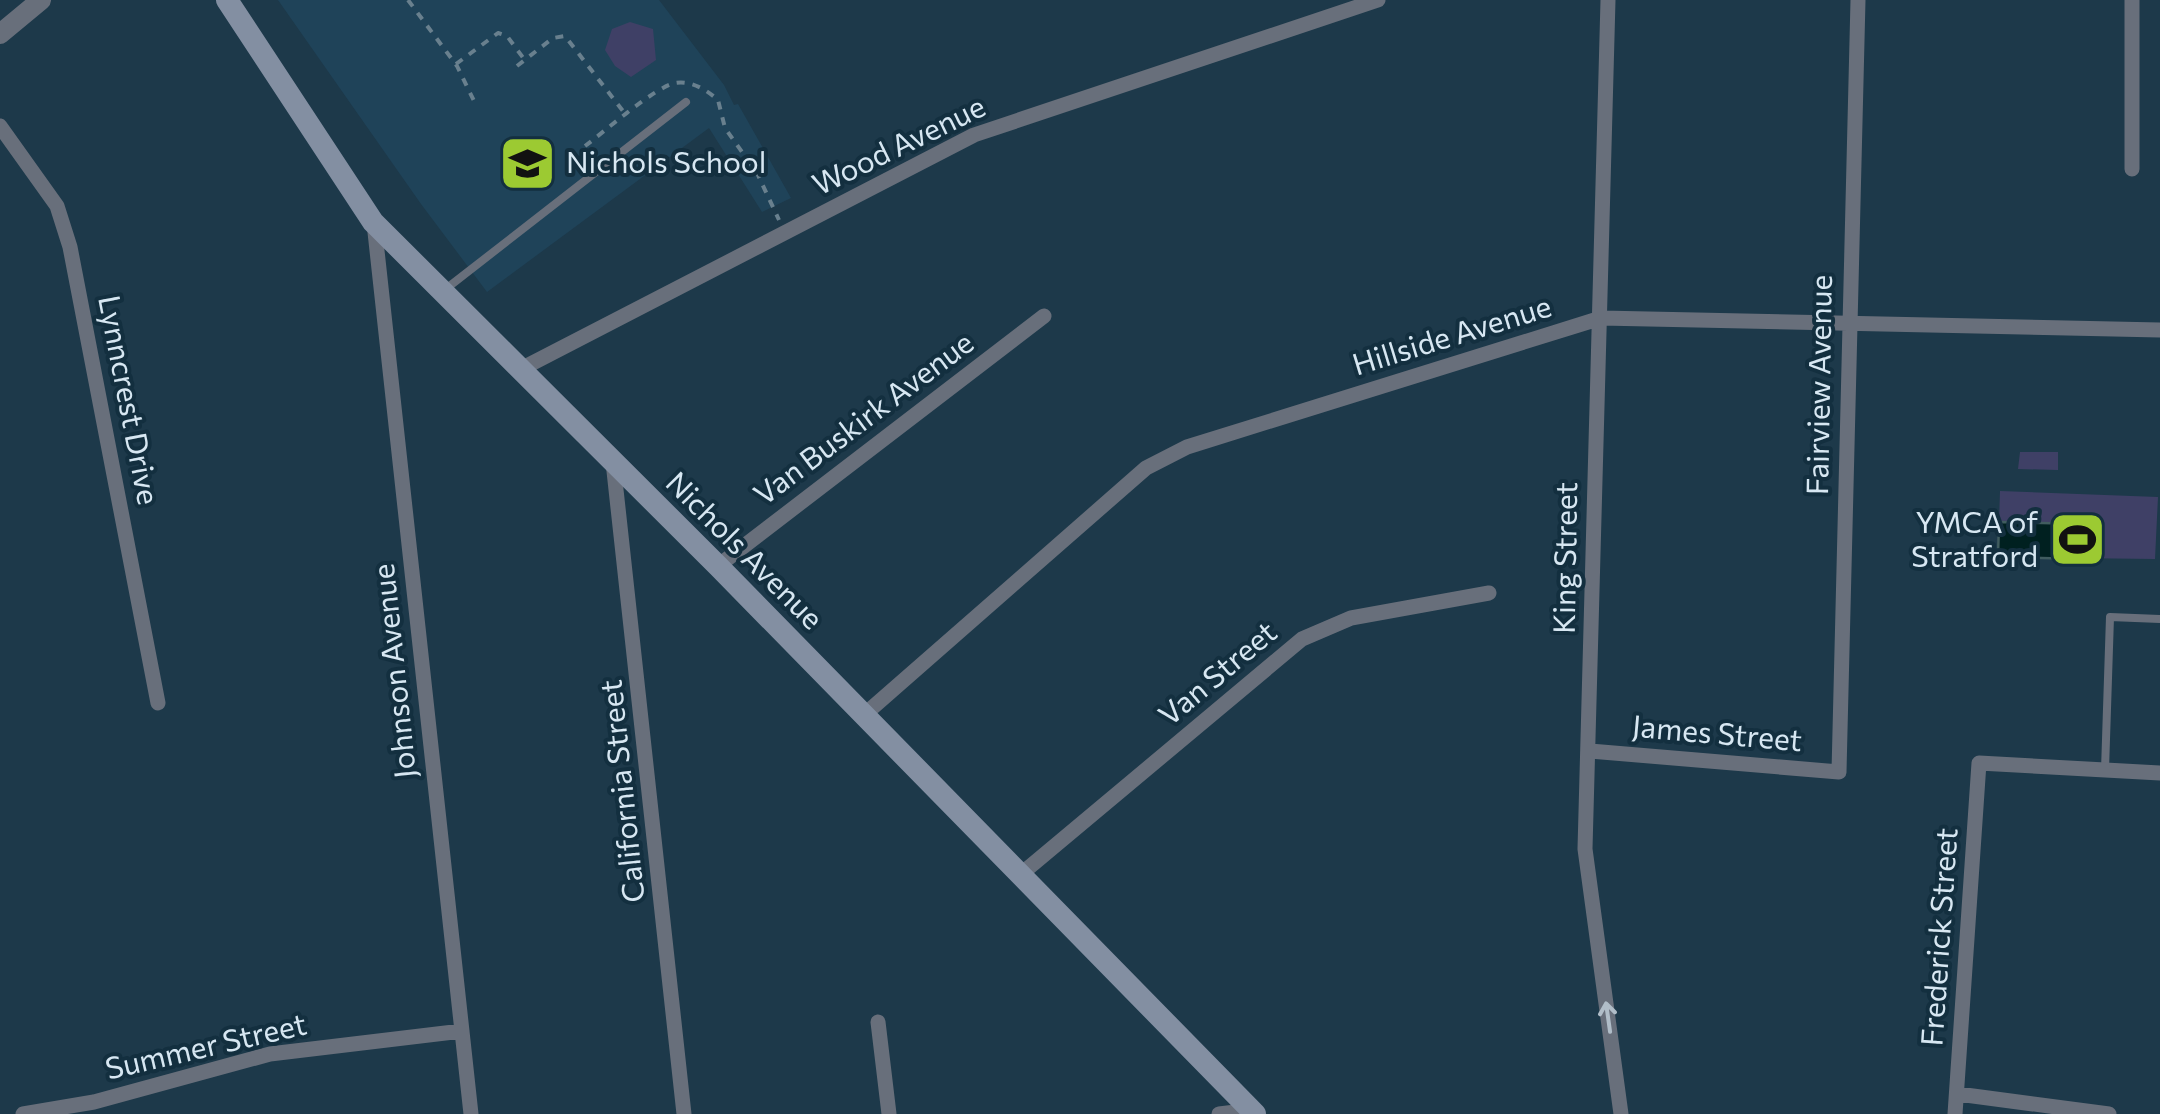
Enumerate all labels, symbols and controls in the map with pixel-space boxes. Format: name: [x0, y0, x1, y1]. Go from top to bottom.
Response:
street label: Wood Avenue: [806, 86, 990, 201]
school or university icon: Nichols School: [497, 133, 557, 193]
place label: Nichols School: [566, 142, 766, 179]
street label: Fairview Avenue: [1797, 274, 1838, 495]
street label: Hillside Avenue: [1348, 286, 1555, 381]
street label: Lynncrest Drive: [92, 292, 169, 507]
street label: Van Buskirk Avenue: [745, 322, 980, 512]
street label: Nichols Avenue: [659, 463, 832, 636]
street label: King Street: [1544, 482, 1583, 634]
place label: YMCA of Stratford: [1911, 502, 2038, 573]
sports icon: YMCA of Stratford: [2047, 510, 2107, 570]
street label: Johnson Avenue: [363, 562, 422, 780]
street label: Van Street: [1150, 612, 1283, 732]
street label: California Street: [590, 678, 651, 904]
street label: James Street: [1631, 706, 1804, 757]
street label: Frederick Street: [1911, 827, 1964, 1047]
one-way arrow: [1598, 1002, 1616, 1034]
street label: Summer Street: [101, 1003, 310, 1086]

